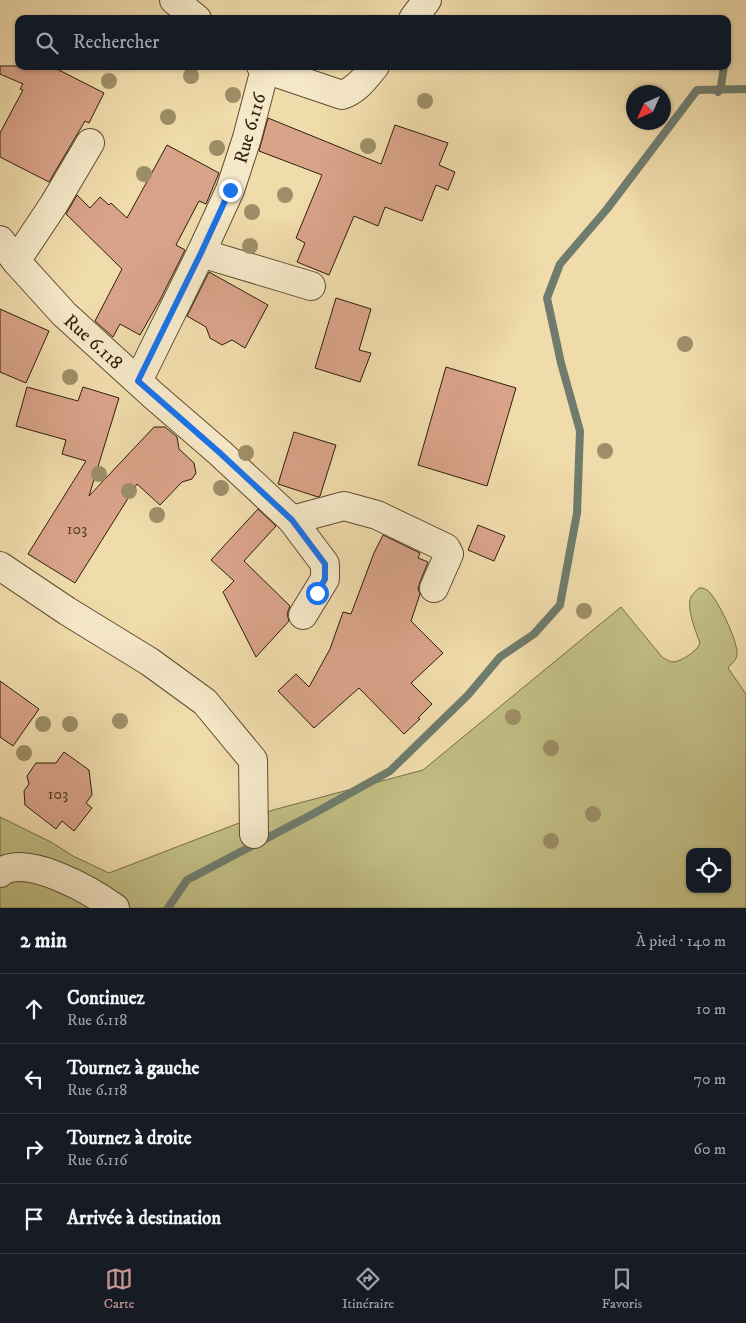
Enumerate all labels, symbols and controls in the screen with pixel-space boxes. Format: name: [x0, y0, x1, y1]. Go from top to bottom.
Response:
search box: [15, 15, 731, 70]
icon: search: [33, 29, 61, 57]
text: Rechercher: [73, 31, 159, 54]
north arrow: [626, 85, 671, 130]
street label: Rue 6.116: [229, 90, 272, 166]
route end: [219, 179, 242, 202]
street label: Rue 6.118: [59, 310, 127, 375]
house number: 103: [67, 519, 87, 539]
route start: [306, 582, 329, 605]
house number: 103: [48, 784, 68, 804]
map controls: [686, 848, 731, 893]
button: locate: [686, 848, 731, 893]
text: 2 min: [20, 928, 67, 954]
text: À pied · 140 m: [636, 931, 726, 951]
text: Continuez: [67, 987, 145, 1010]
icon: ahead: [20, 995, 48, 1023]
text: 10 m: [696, 999, 726, 1019]
text: Rue 6.118: [67, 1010, 127, 1030]
text: Tournez à gauche: [67, 1057, 199, 1080]
icon: left: [20, 1065, 48, 1093]
text: 70 m: [694, 1069, 726, 1089]
text: Rue 6.118: [67, 1080, 127, 1100]
text: Tournez à droite: [67, 1127, 192, 1150]
icon: right: [20, 1135, 48, 1163]
text: 60 m: [694, 1139, 726, 1159]
text: Rue 6.116: [67, 1150, 128, 1170]
icon: arrive: [20, 1205, 48, 1233]
text: Arrivée à destination: [67, 1207, 221, 1230]
tab: Carte: [104, 1265, 134, 1313]
tab: Itinéraire: [342, 1265, 394, 1313]
tab: Favoris: [602, 1265, 642, 1313]

